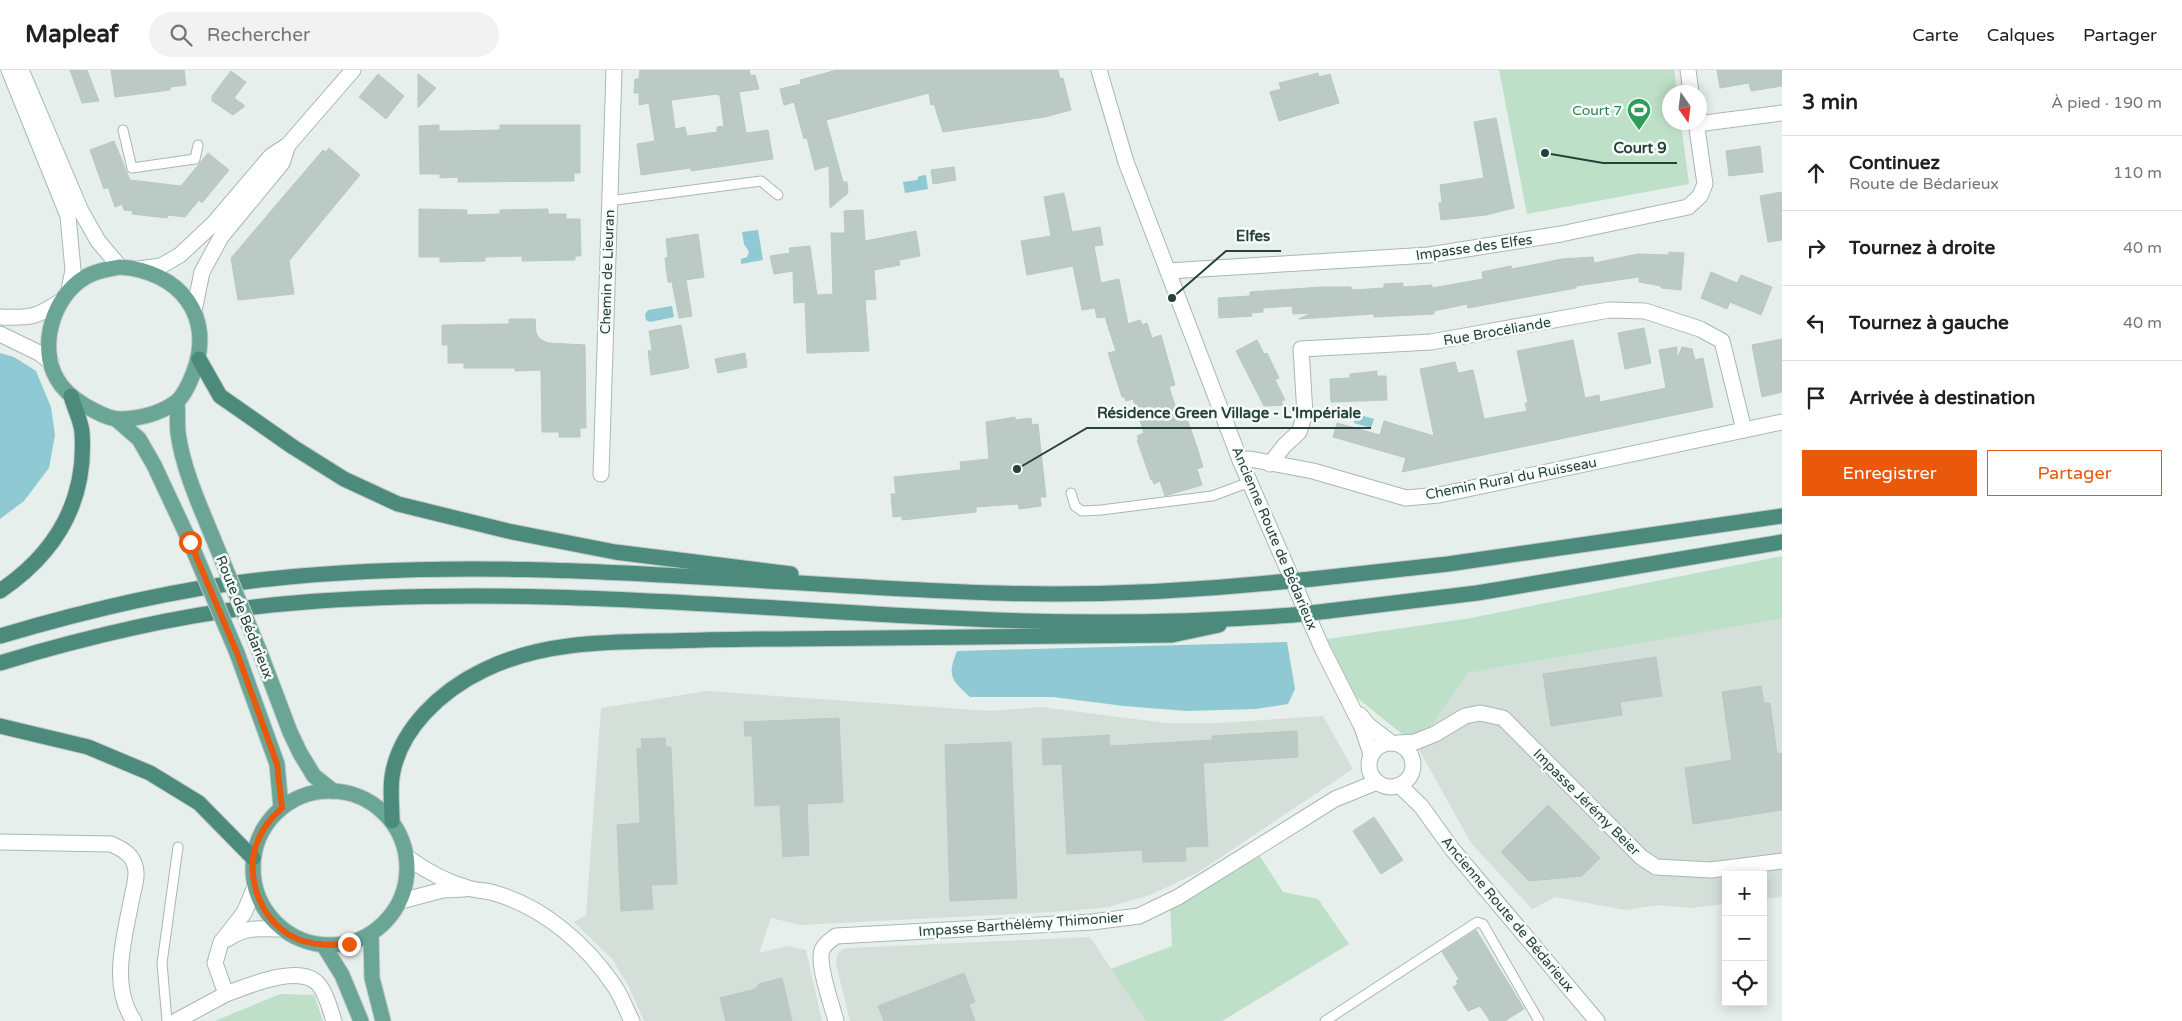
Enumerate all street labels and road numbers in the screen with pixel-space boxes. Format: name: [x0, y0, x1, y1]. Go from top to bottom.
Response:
street label: Chemin de Lieuran: [597, 209, 618, 335]
street label: Impasse des Elfes: [1415, 231, 1534, 264]
street label: Rue Brocéliande: [1442, 314, 1552, 349]
street label: Ancienne Route de Bédarieux: [1228, 444, 1321, 632]
street label: Chemin Rural du Ruisseau: [1424, 454, 1598, 503]
street label: Route de Bédarieux: [212, 553, 277, 681]
street label: Impasse Jérémy Beier: [1530, 745, 1644, 860]
street label: Ancienne Route de Bédarieux: [1438, 833, 1578, 995]
street label: Impasse Barthélémy Thimonier: [918, 909, 1125, 940]

